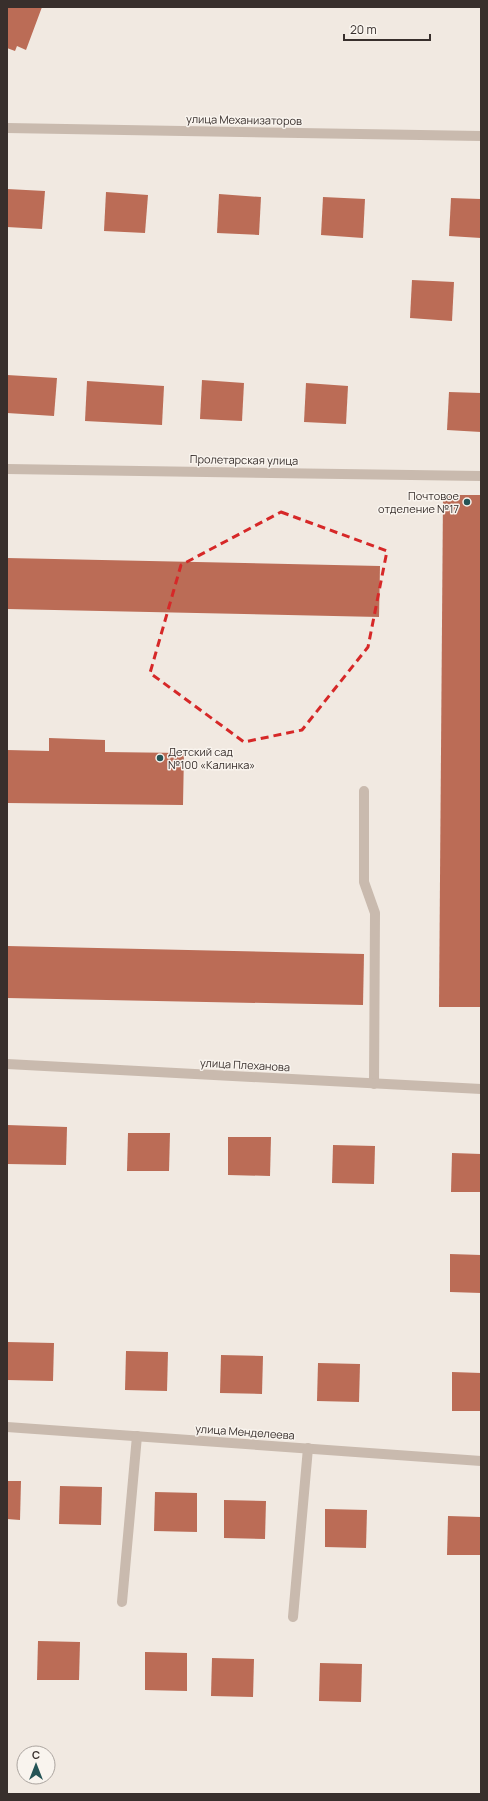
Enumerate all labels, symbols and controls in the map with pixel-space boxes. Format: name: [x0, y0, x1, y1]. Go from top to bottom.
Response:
scale bar: [344, 16, 430, 42]
text: 20 m: [350, 21, 377, 38]
street label: улица Механизаторов: [186, 111, 302, 128]
street label: Пролетарская улица: [190, 451, 298, 468]
place label: Почтовое отделение №17: [378, 488, 460, 516]
marker: Почтовое отделение №17: [462, 497, 472, 507]
place label: Детский сад №100 «Калинка»: [168, 744, 255, 772]
marker: Детский сад №100 «Калинка»: [155, 753, 165, 763]
street label: улица Плеханова: [200, 1055, 290, 1074]
street label: улица Менделеева: [195, 1421, 295, 1442]
north arrow: [16, 1745, 56, 1785]
text: С: [32, 1747, 40, 1762]

